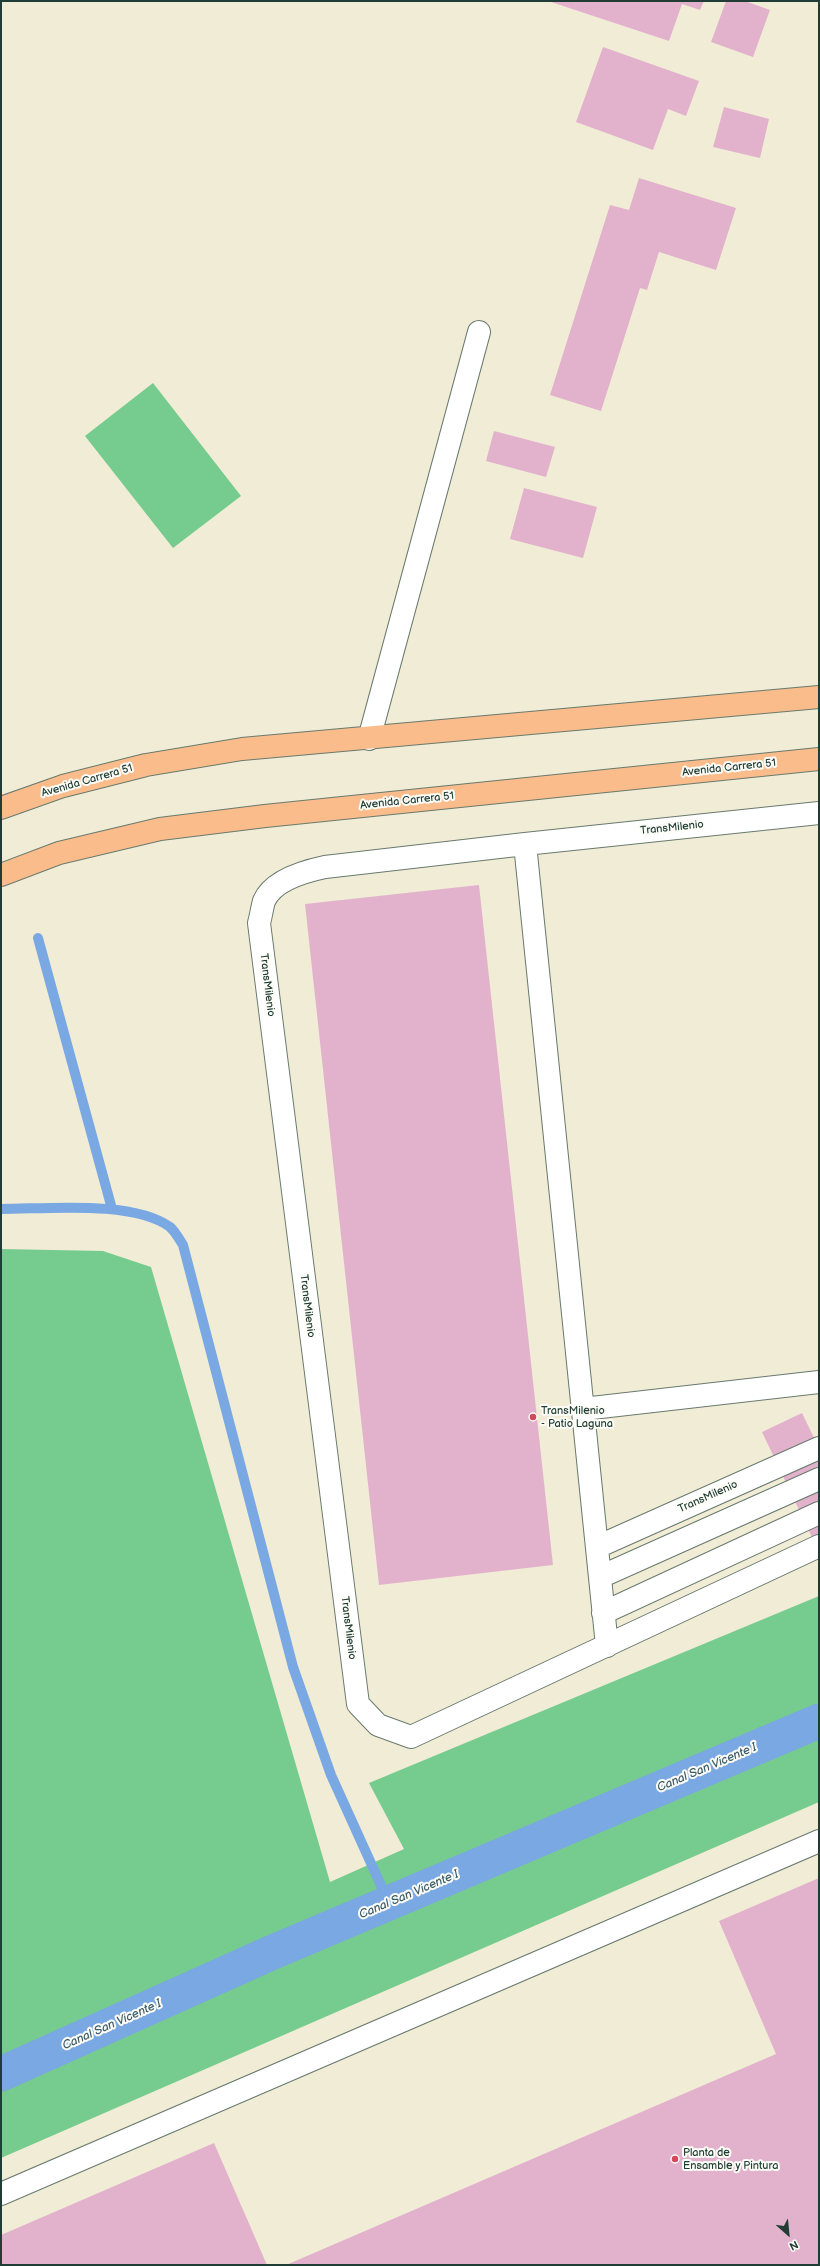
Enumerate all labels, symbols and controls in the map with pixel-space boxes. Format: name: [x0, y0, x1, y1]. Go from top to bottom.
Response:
street label: Avenida Carrera 51: [681, 757, 777, 779]
street label: Avenida Carrera 51: [40, 762, 134, 800]
street label: Avenida Carrera 51: [359, 790, 455, 812]
street label: TransMilenio: [640, 818, 704, 838]
street label: TransMilenio: [257, 953, 277, 1017]
street label: TransMilenio: [297, 1274, 317, 1338]
place label: TransMilenio - Patio Laguna: [541, 1404, 613, 1430]
marker: TransMilenio - Patio Laguna: [528, 1412, 538, 1422]
street label: TransMilenio: [676, 1478, 740, 1516]
street label: TransMilenio: [338, 1596, 358, 1660]
water label: Canal San Vicente I: [655, 1741, 759, 1795]
water label: Canal San Vicente I: [357, 1868, 461, 1922]
water label: Canal San Vicente I: [60, 1997, 164, 2053]
place label: Planta de Ensamble y Pintura: [683, 2146, 778, 2172]
marker: Planta de Ensamble y Pintura: [670, 2154, 680, 2164]
north arrow: [768, 2214, 808, 2254]
text: N: [787, 2237, 800, 2253]

